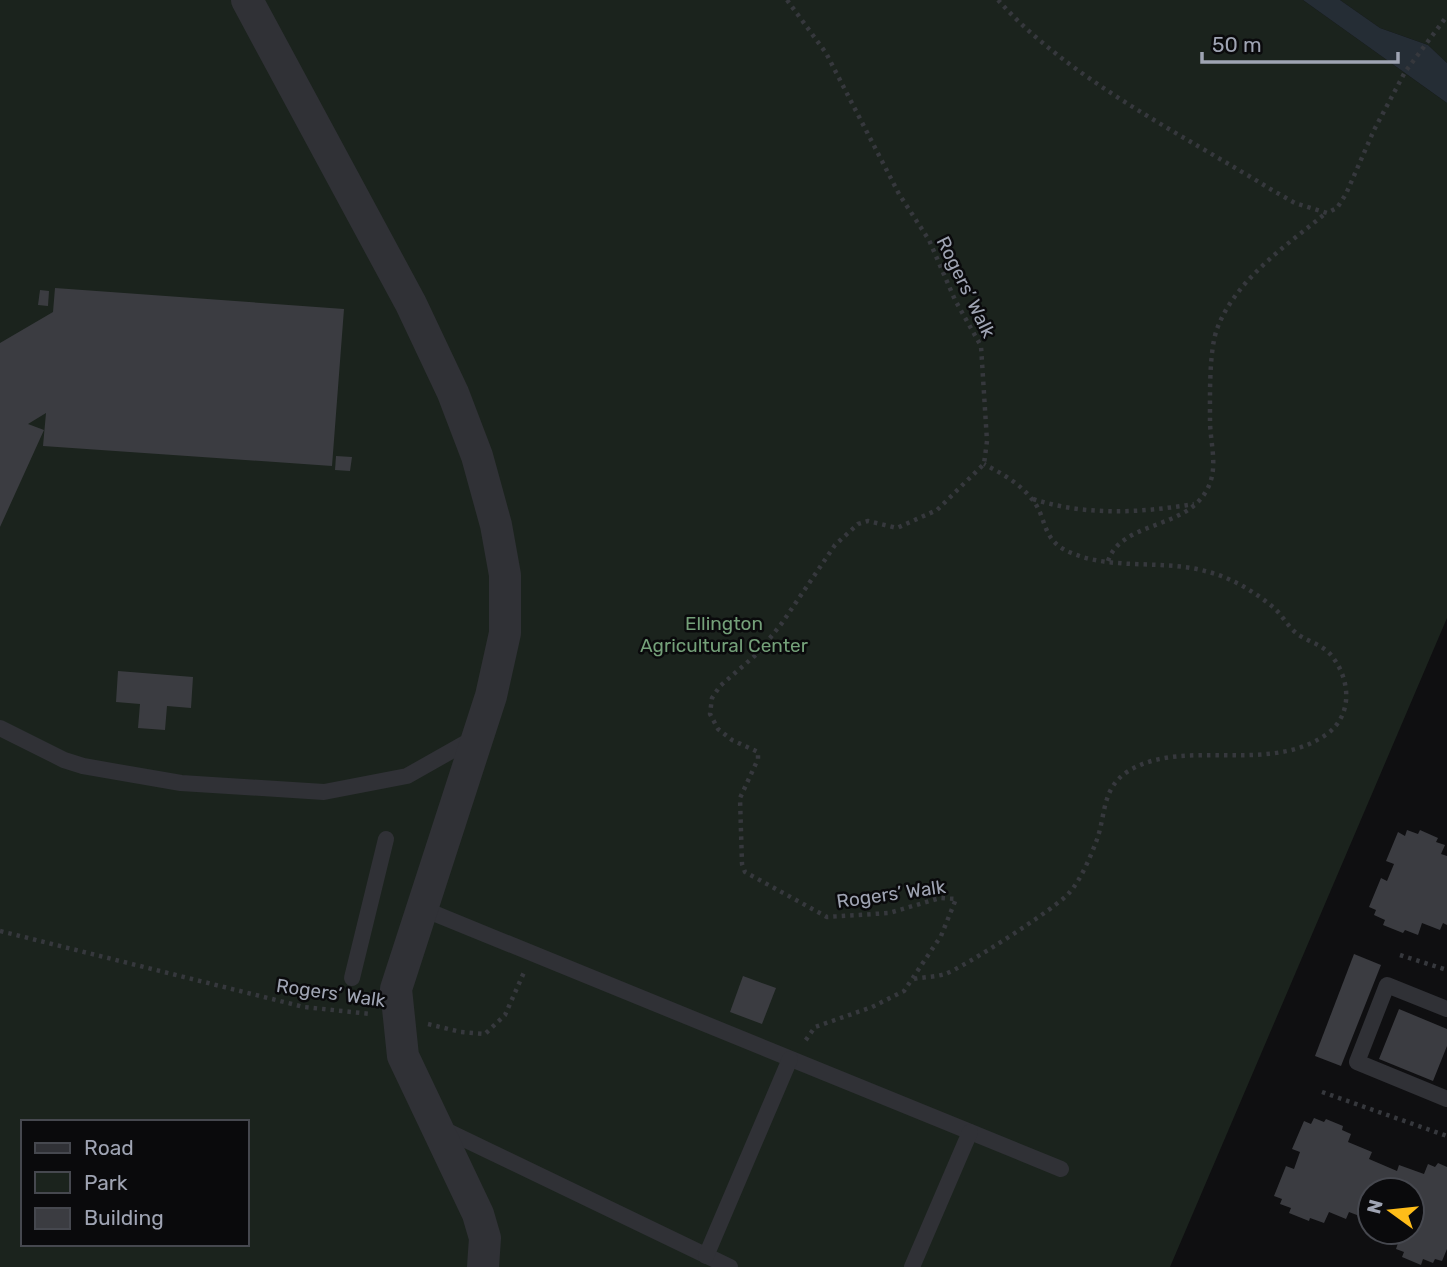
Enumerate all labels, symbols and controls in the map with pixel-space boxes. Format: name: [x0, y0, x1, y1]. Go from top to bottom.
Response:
scale bar: [1202, 21, 1398, 65]
text: 50 m: [1212, 32, 1262, 57]
street label: Rogers’ Walk: [932, 233, 1001, 342]
park label: Ellington Agricultural Center: [640, 612, 809, 657]
street label: Rogers’ Walk: [835, 875, 947, 913]
street label: Rogers’ Walk: [275, 974, 387, 1012]
legend: [21, 1120, 248, 1246]
text: Road: [84, 1135, 134, 1160]
text: Park: [84, 1170, 128, 1195]
north arrow: [1356, 1176, 1426, 1246]
text: N: [1362, 1197, 1388, 1216]
text: Building: [84, 1205, 164, 1230]

